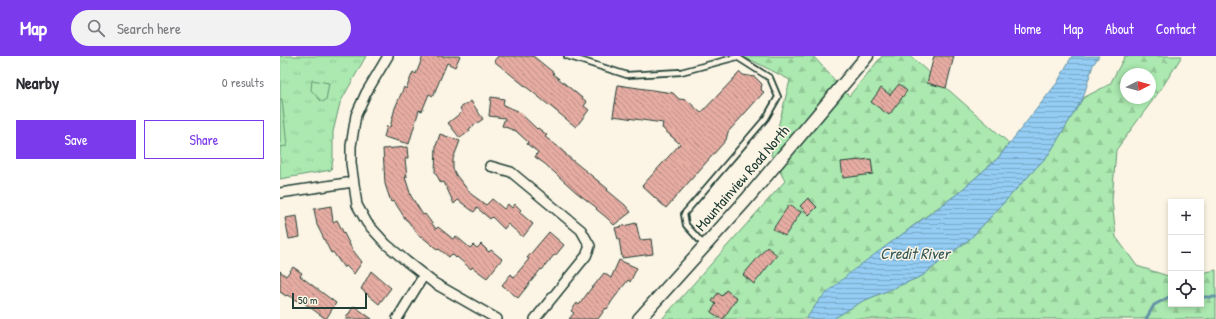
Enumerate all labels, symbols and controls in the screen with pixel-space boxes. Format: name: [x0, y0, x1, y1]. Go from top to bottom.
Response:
search box: [71, 10, 351, 46]
text: Map: [20, 15, 47, 41]
icon: search: [85, 17, 107, 39]
text: Search here: [117, 18, 181, 39]
text: Home: [1014, 19, 1041, 38]
text: Map: [1063, 19, 1083, 38]
text: About: [1105, 19, 1134, 38]
text: Contact: [1156, 19, 1196, 38]
north arrow: [1120, 68, 1156, 104]
text: Nearby: [16, 71, 59, 94]
text: 0 results: [222, 73, 264, 91]
button: Save: [16, 120, 136, 159]
button: Share: [144, 120, 264, 159]
street label: Mountainview Road North: [690, 121, 794, 235]
map controls: [1168, 199, 1204, 307]
button: +: [1168, 199, 1204, 235]
button: −: [1168, 235, 1204, 271]
water label: Credit River: [880, 242, 952, 264]
button: locate: [1168, 271, 1204, 307]
scale bar: [292, 291, 367, 310]
text: 50 m: [298, 293, 318, 307]

